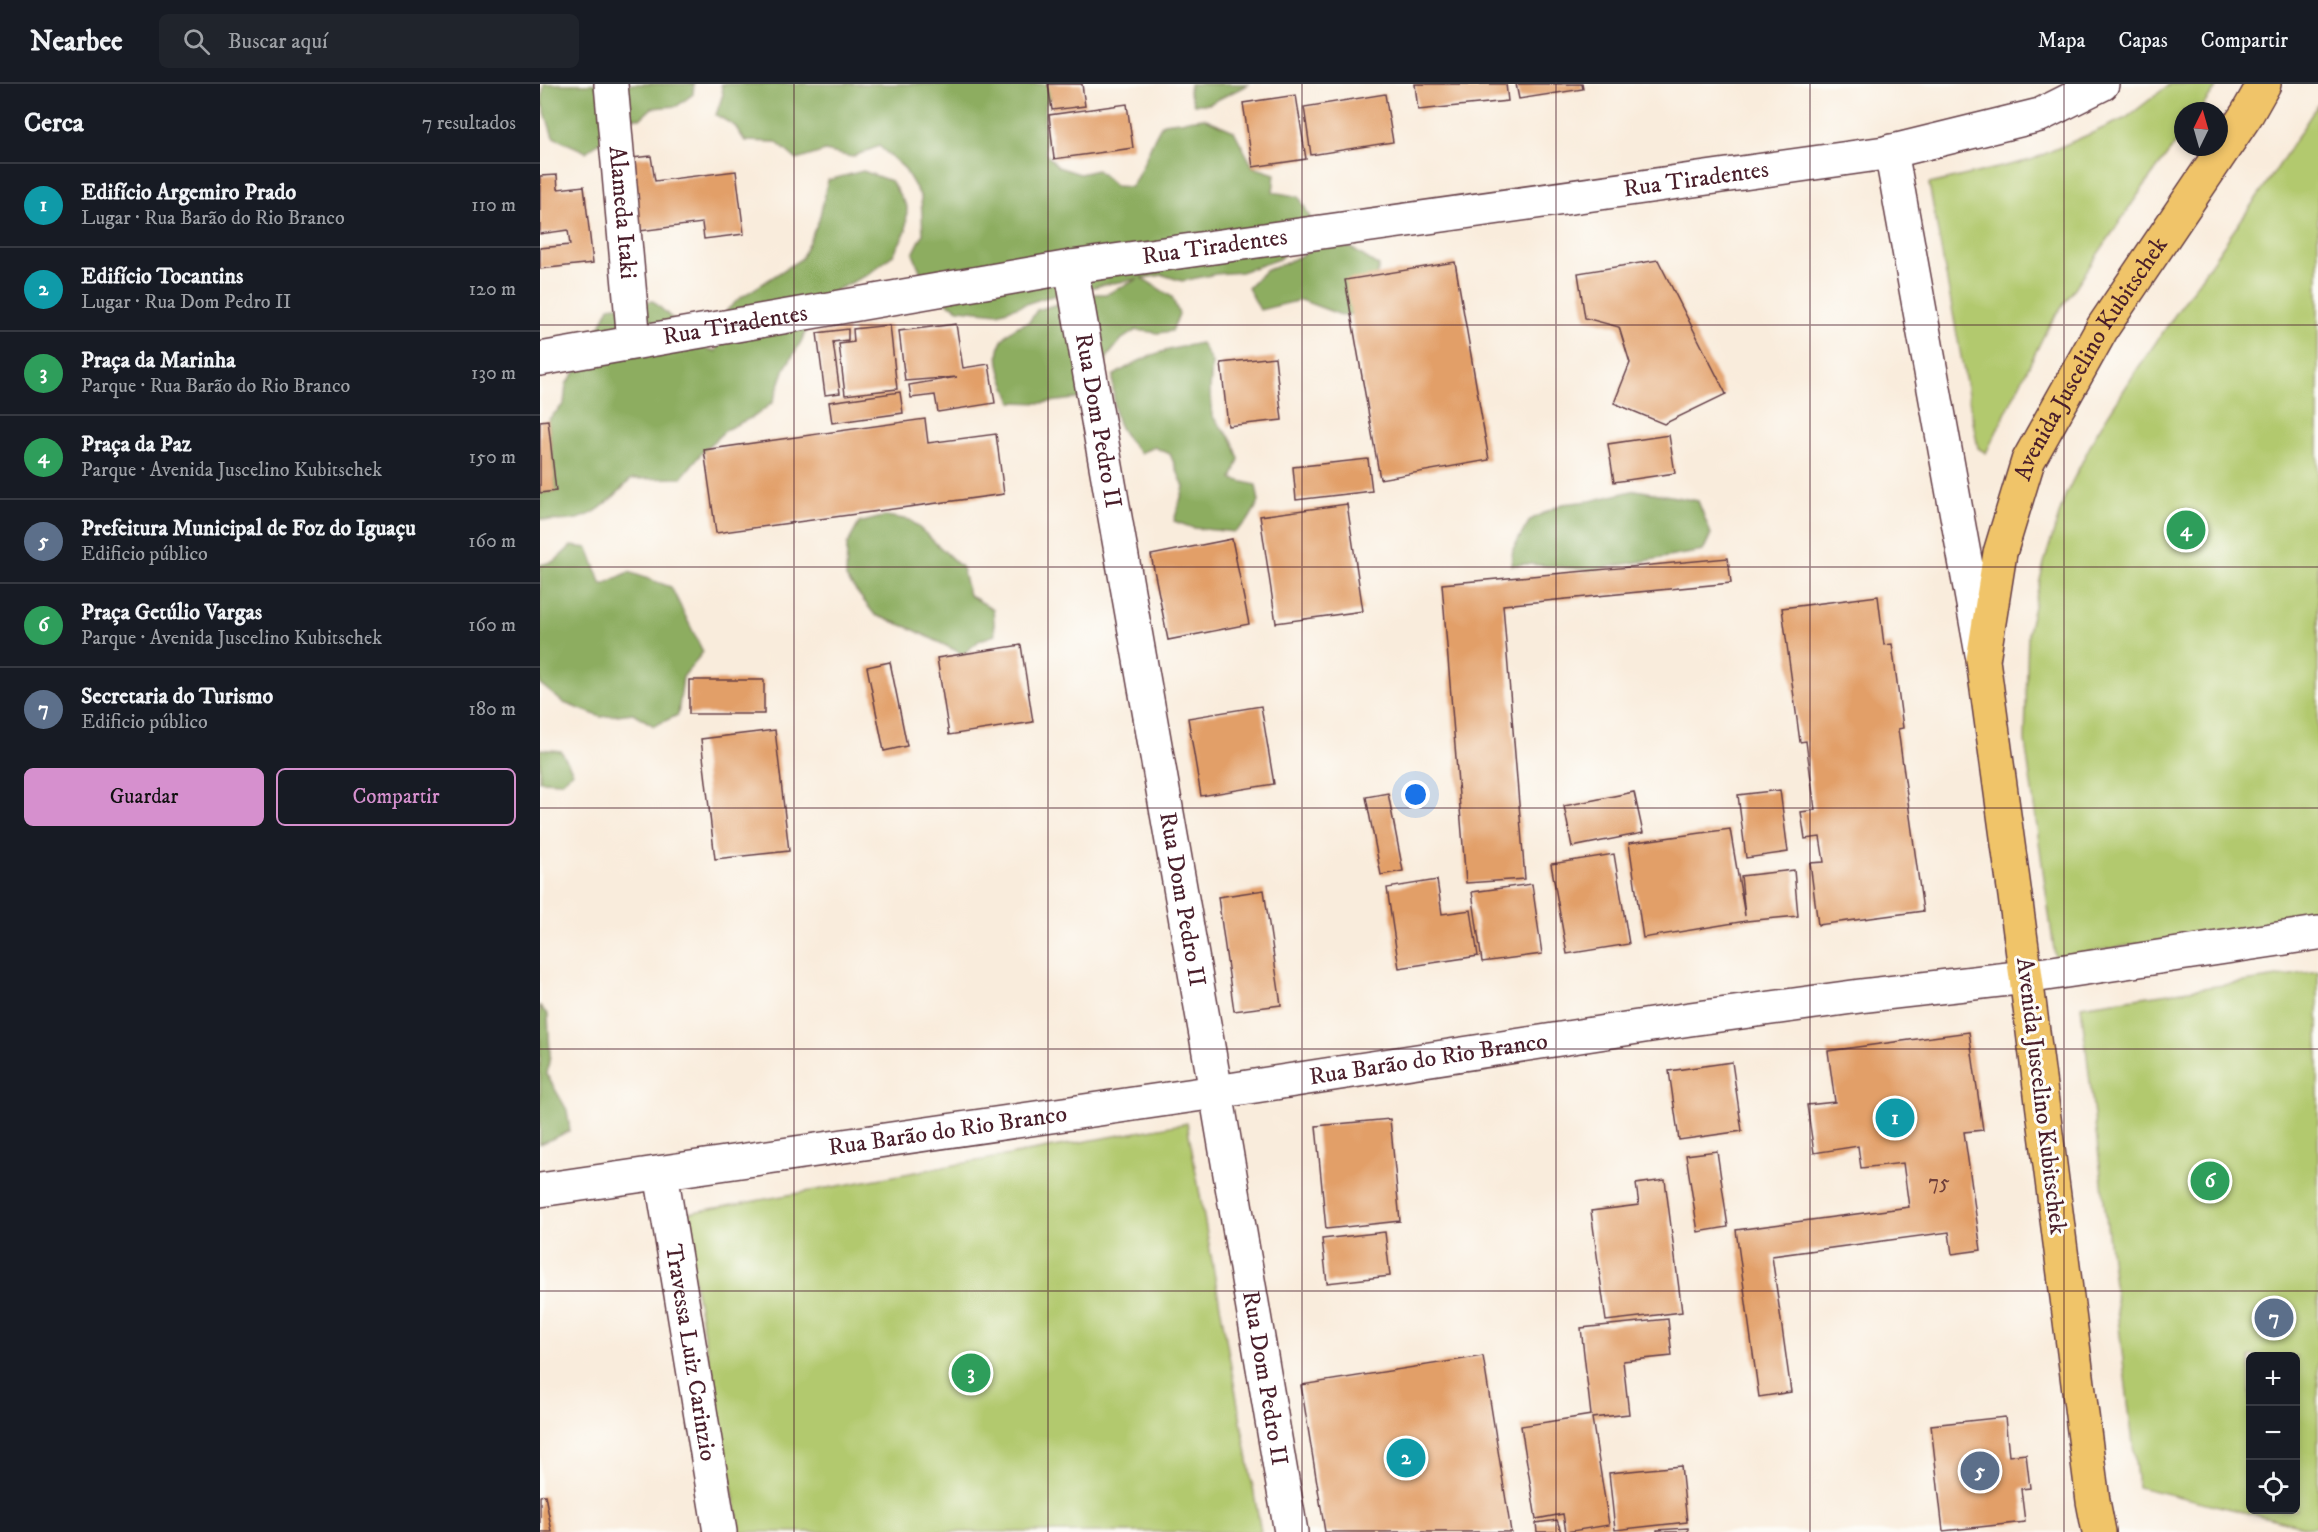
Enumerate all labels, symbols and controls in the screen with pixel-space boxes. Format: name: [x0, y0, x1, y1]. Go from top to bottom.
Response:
search box: [159, 14, 579, 68]
text: Nearbee: [30, 24, 123, 59]
icon: search: [180, 25, 213, 58]
text: Buscar aquí: [228, 28, 328, 55]
text: Mapa: [2038, 28, 2085, 54]
text: Capas: [2118, 28, 2168, 54]
text: Compartir: [2201, 28, 2288, 54]
north arrow: [2174, 102, 2228, 156]
text: Cerca: [24, 107, 84, 140]
text: 7 resultados: [422, 111, 516, 136]
street label: Alameda Itaki: [602, 145, 643, 280]
street label: Rua Tiradentes: [1621, 154, 1771, 204]
text: Edifício Argemiro Prado: [81, 179, 296, 206]
text: 1: [40, 193, 47, 218]
text: 110 m: [471, 193, 516, 218]
text: Lugar · Rua Barão do Rio Branco: [81, 206, 345, 231]
street label: Rua Tiradentes: [1140, 222, 1289, 272]
street label: Avenida Juscelino Kubitschek: [2008, 231, 2175, 484]
text: Edifício Tocantins: [81, 263, 243, 290]
text: 2: [39, 277, 48, 302]
text: 120 m: [469, 277, 516, 302]
text: Lugar · Rua Dom Pedro II: [81, 290, 291, 315]
street label: Rua Tiradentes: [660, 298, 810, 352]
street label: Rua Dom Pedro II: [1068, 331, 1128, 510]
text: Praça da Marinha: [81, 347, 236, 374]
text: 3: [40, 361, 47, 386]
text: 130 m: [471, 361, 516, 386]
text: Parque · Rua Barão do Rio Branco: [81, 374, 350, 399]
text: Praça da Paz: [81, 431, 192, 458]
text: 4: [38, 445, 49, 470]
text: 150 m: [469, 445, 516, 470]
text: Parque · Avenida Juscelino Kubitschek: [81, 458, 382, 483]
pin: 4: [2166, 508, 2206, 552]
text: Prefeitura Municipal de Foz do Iguaçu: [81, 515, 416, 542]
text: 5: [39, 529, 48, 554]
text: 160 m: [468, 529, 516, 554]
text: Edificio público: [81, 542, 208, 567]
text: Praça Getúlio Vargas: [81, 599, 262, 626]
text: 6: [38, 613, 49, 638]
text: 160 m: [468, 613, 516, 638]
text: Parque · Avenida Juscelino Kubitschek: [81, 626, 382, 651]
text: Secretaria do Turismo: [81, 683, 273, 710]
text: 7: [38, 697, 49, 722]
text: 180 m: [469, 697, 516, 722]
text: Edificio público: [81, 710, 208, 735]
button: Guardar: [24, 768, 264, 826]
button: Compartir: [276, 768, 516, 826]
your location: [1401, 780, 1430, 809]
street label: Rua Dom Pedro II: [1152, 810, 1212, 989]
street label: Avenida Juscelino Kubitschek: [2009, 956, 2073, 1236]
street label: Rua Barão do Rio Branco: [1307, 1026, 1550, 1092]
pin: 1: [1876, 1096, 1914, 1140]
street label: Rua Barão do Rio Branco: [826, 1099, 1069, 1163]
pin: 6: [2190, 1158, 2230, 1204]
house number: 75: [1928, 1170, 1950, 1196]
street label: Travessa Luiz Carinzio: [658, 1242, 723, 1463]
street label: Rua Dom Pedro II: [1235, 1289, 1294, 1468]
pin: 7: [2254, 1296, 2294, 1340]
pin: 3: [952, 1350, 990, 1396]
map controls: [2246, 1352, 2300, 1514]
button: +: [2246, 1352, 2300, 1406]
button: −: [2246, 1406, 2300, 1460]
pin: 2: [1386, 1436, 1426, 1480]
pin: 5: [1960, 1448, 2000, 1494]
button: locate: [2246, 1460, 2300, 1514]

